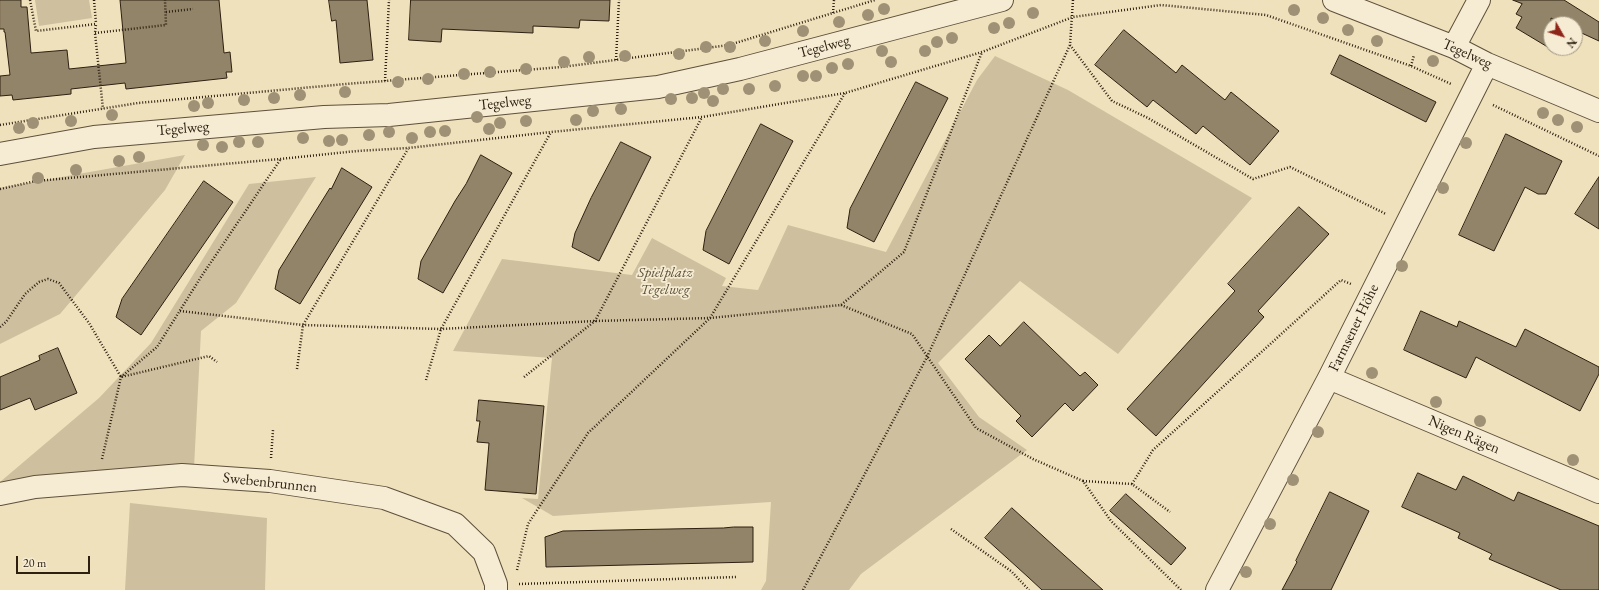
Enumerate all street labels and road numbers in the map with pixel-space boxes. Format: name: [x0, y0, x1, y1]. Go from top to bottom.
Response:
street label: Tegelweg: [796, 32, 852, 62]
street label: Tegelweg: [1439, 35, 1495, 73]
street label: Tegelweg: [478, 91, 532, 115]
street label: Tegelweg: [156, 118, 210, 140]
street label: Farmsener Höhe: [1325, 281, 1383, 375]
street label: Nigen Rägen: [1426, 412, 1502, 458]
street label: Swebenbrunnen: [222, 469, 318, 497]

